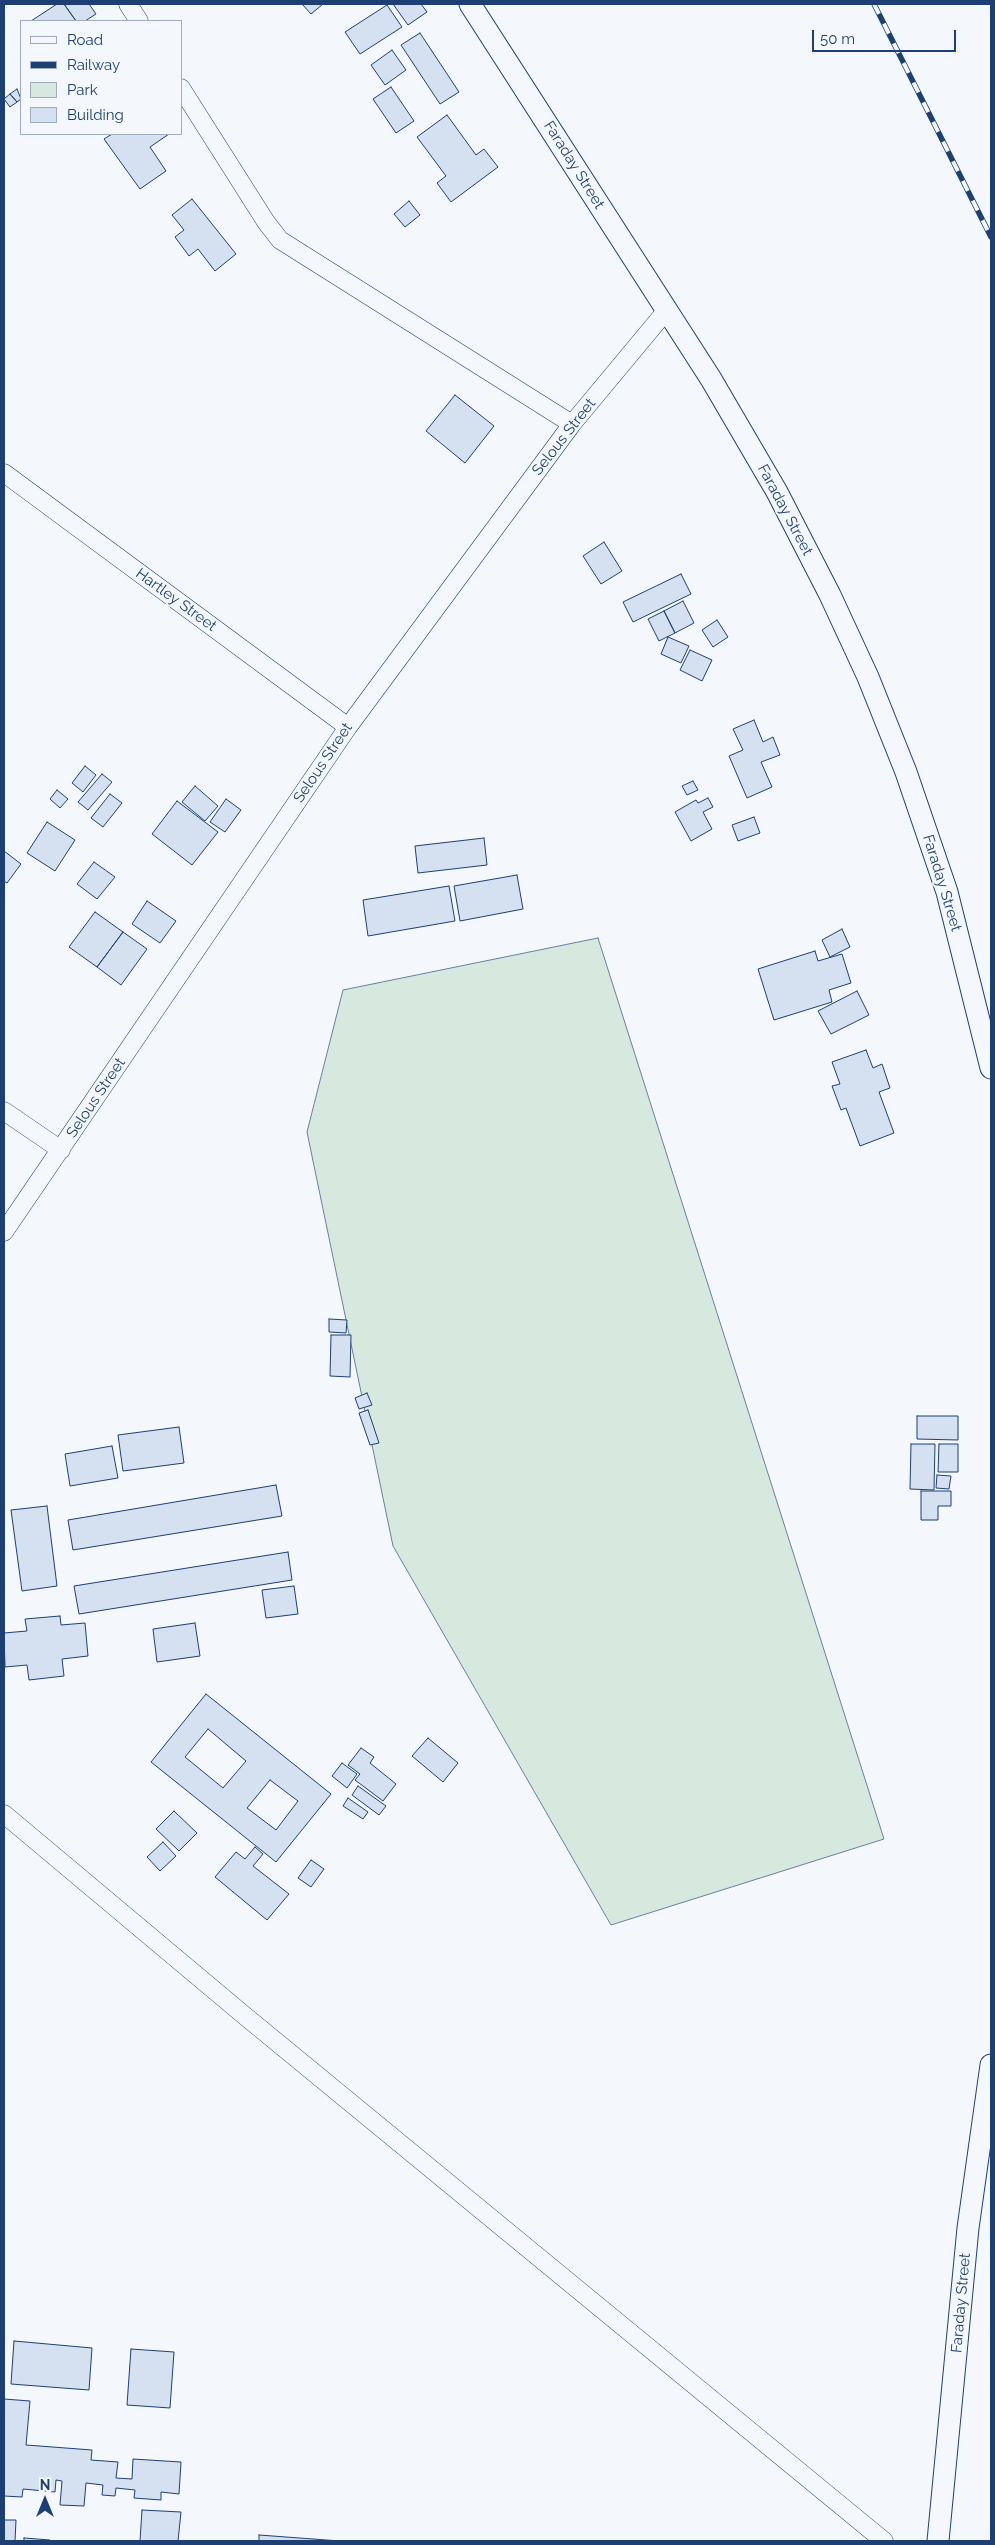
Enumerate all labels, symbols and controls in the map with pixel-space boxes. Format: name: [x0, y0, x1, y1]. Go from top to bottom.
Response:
legend: [20, 20, 182, 135]
scale bar: [815, 20, 959, 52]
text: 50 m: [820, 30, 855, 48]
text: Road: [67, 31, 103, 49]
text: Railway: [67, 56, 120, 74]
text: Park: [67, 81, 98, 99]
text: Building: [67, 106, 124, 124]
street label: Faraday Street: [540, 118, 608, 212]
street label: Selous Street: [528, 395, 600, 479]
street label: Faraday Street: [754, 462, 816, 558]
street label: Hartley Street: [132, 565, 220, 635]
street label: Selous Street: [290, 720, 356, 806]
street label: Faraday Street: [919, 832, 965, 934]
street label: Selous Street: [63, 1055, 129, 1141]
street label: Faraday Street: [948, 2252, 974, 2354]
north arrow: [20, 2475, 70, 2525]
text: N: [40, 2477, 50, 2493]

